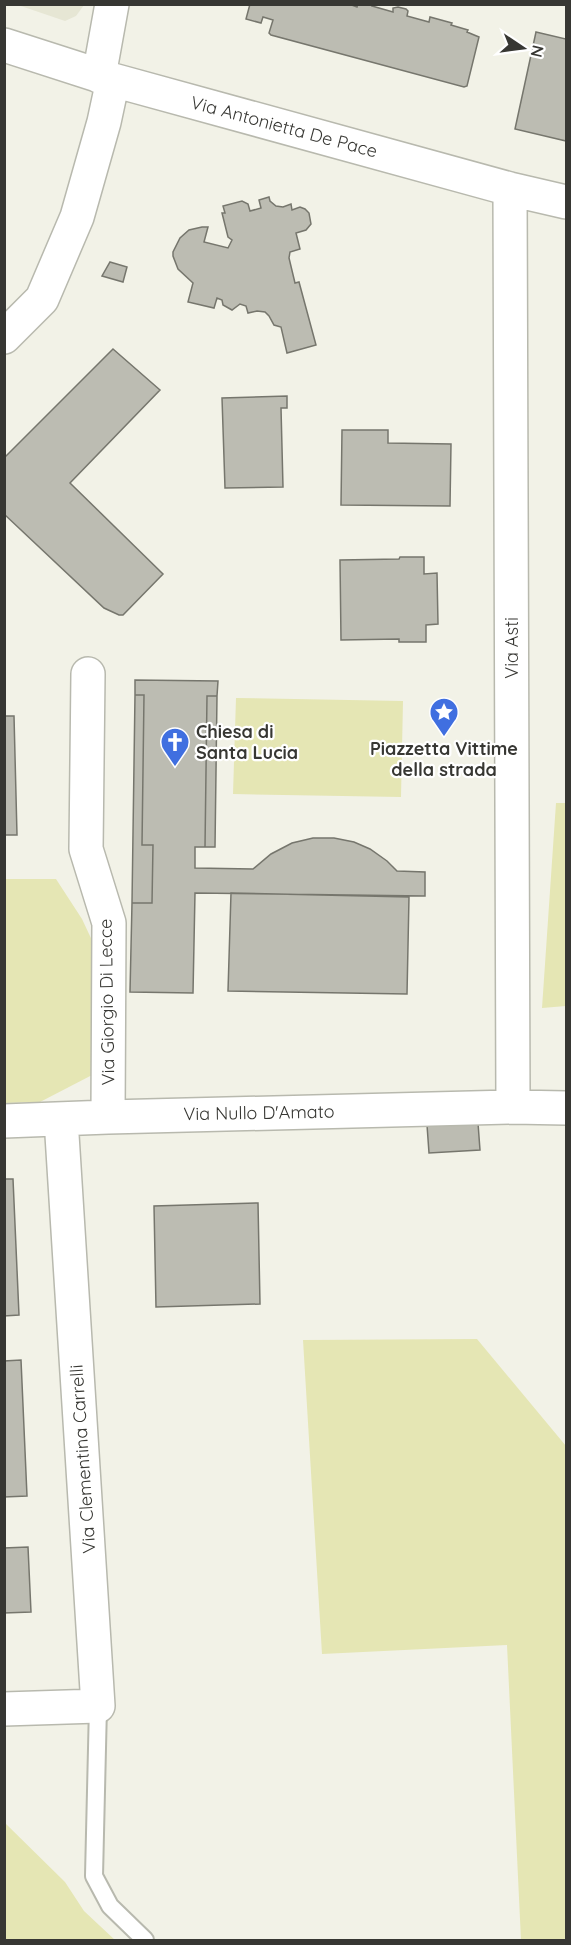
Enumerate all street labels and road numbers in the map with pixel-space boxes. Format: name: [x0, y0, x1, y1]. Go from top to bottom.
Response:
street label: Via Antonietta De Pace: [188, 91, 380, 163]
street label: Via Asti: [500, 617, 523, 679]
street label: Via Giorgio Di Lecce: [94, 918, 119, 1086]
street label: Via Nullo D'Amato: [183, 1100, 335, 1125]
street label: Via Clementina Carrelli: [64, 1364, 101, 1554]

